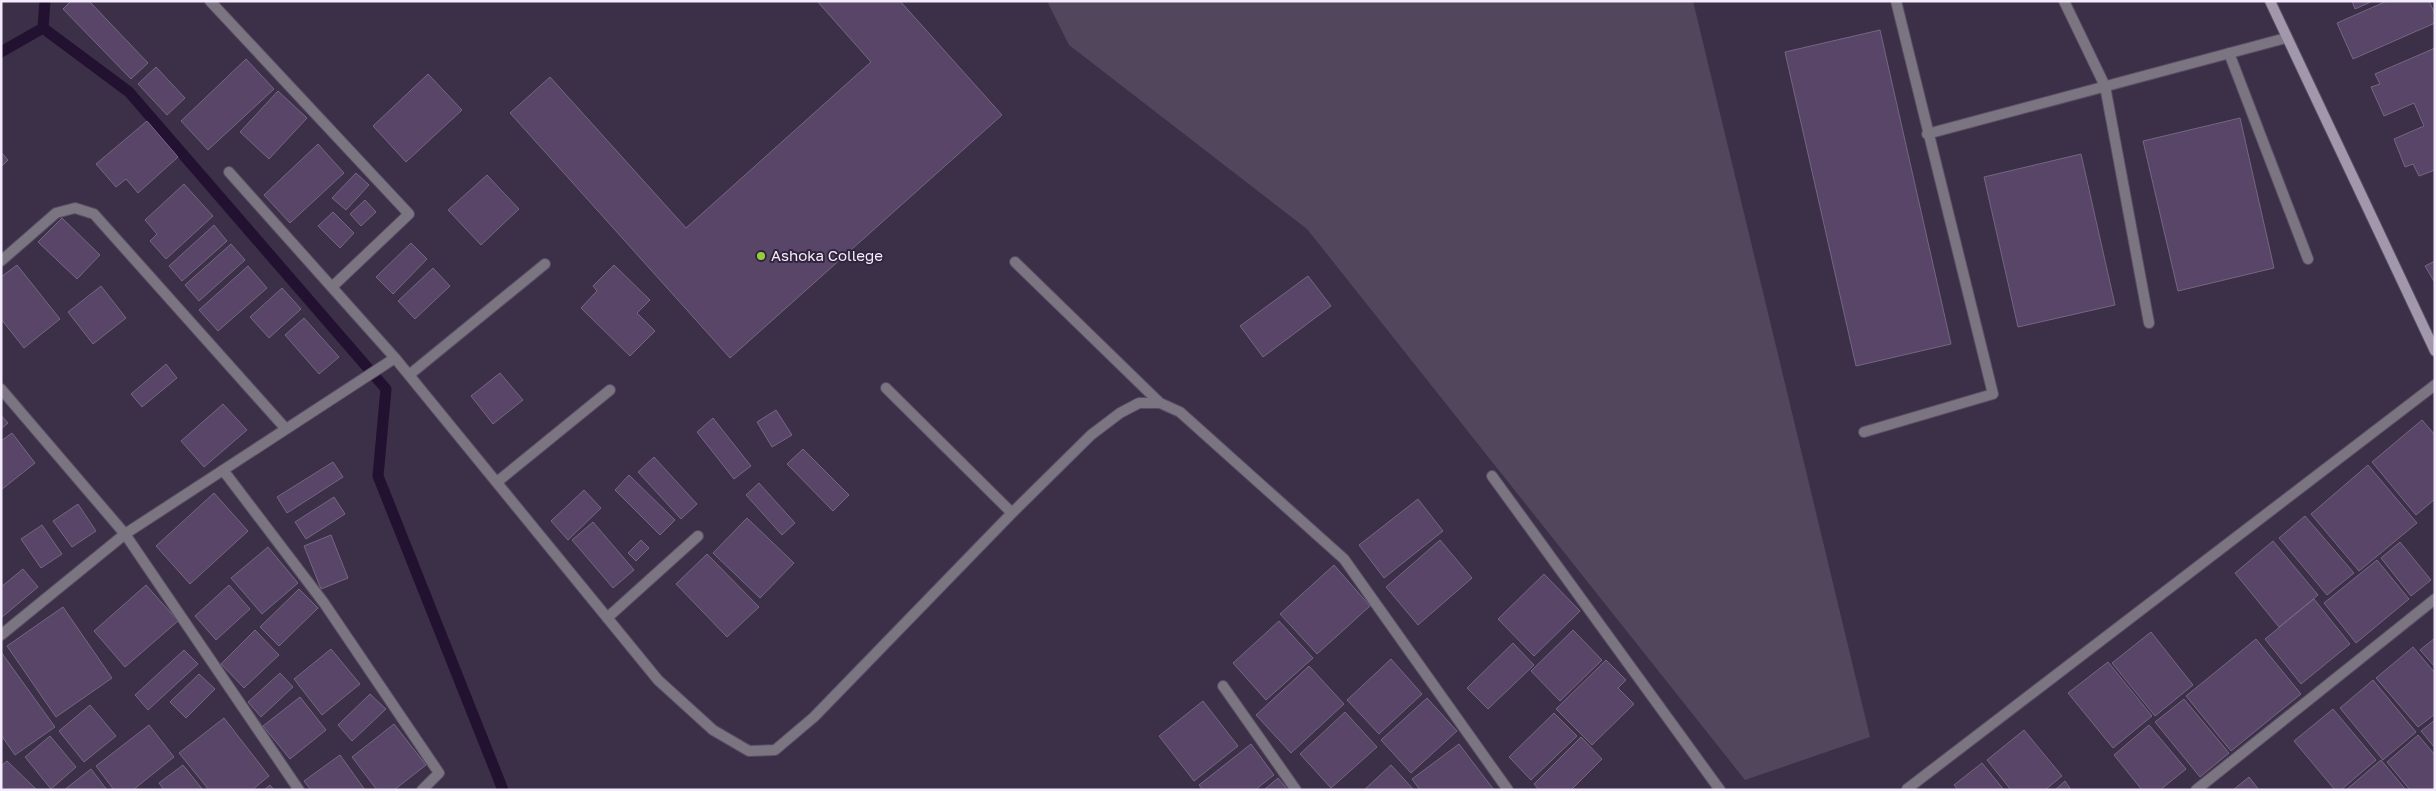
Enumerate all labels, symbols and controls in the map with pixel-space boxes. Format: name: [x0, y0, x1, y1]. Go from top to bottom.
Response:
place label: Ashoka College: [771, 246, 883, 264]
marker: Ashoka College: [755, 250, 767, 262]

